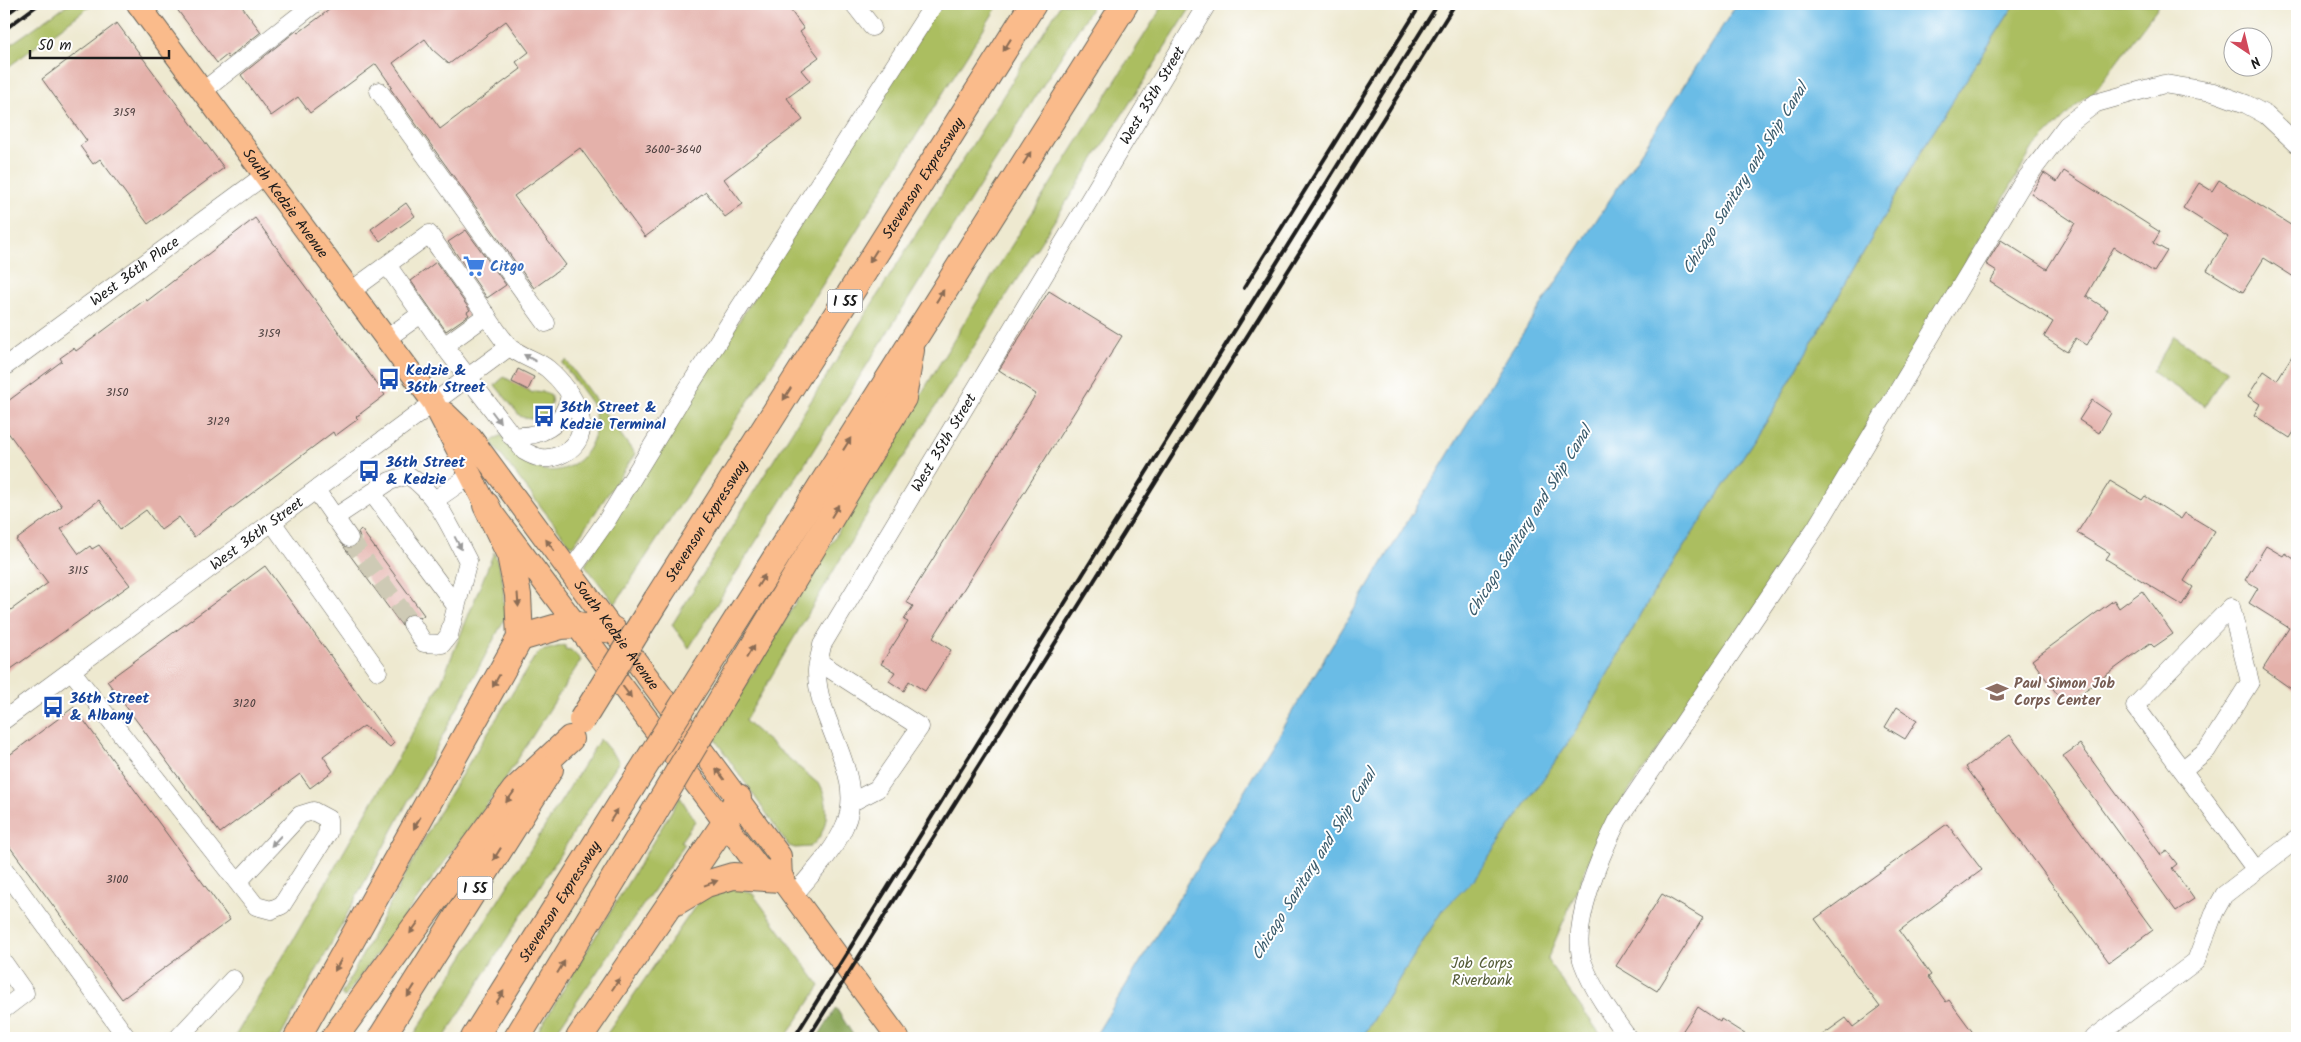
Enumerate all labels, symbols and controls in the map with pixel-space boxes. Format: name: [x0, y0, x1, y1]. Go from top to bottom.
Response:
scale bar: [30, 28, 169, 60]
north arrow: [2224, 28, 2274, 78]
text: 50 m: [38, 34, 72, 58]
one-way arrow: [1002, 38, 1011, 52]
street label: West 35th Street: [1114, 42, 1192, 150]
text: N: [2245, 50, 2265, 73]
water label: Chicago Sanitary and Ship Canal: [1676, 76, 1816, 279]
house number: 3159: [113, 103, 136, 122]
street label: Stevenson Expressway: [876, 112, 972, 244]
house number: 3600-3640: [644, 140, 702, 159]
street label: South Kedzie Avenue: [236, 144, 334, 264]
one-way arrow: [1022, 152, 1032, 165]
street label: West 36th Place: [85, 231, 185, 313]
one-way arrow: [869, 250, 878, 263]
supermarket icon: Citgo: [461, 253, 487, 279]
place label: Citgo: [490, 255, 524, 279]
one-way arrow: [935, 289, 945, 302]
road number: I 55: [828, 290, 862, 312]
house number: 3159: [258, 324, 281, 343]
one-way arrow: [522, 354, 537, 362]
place label: Kedzie & 36th Street: [405, 359, 485, 400]
bus stop icon: Kedzie & 36th Street: [376, 366, 402, 392]
house number: 3150: [105, 383, 129, 402]
one-way arrow: [782, 387, 791, 400]
street label: West 35th Street: [906, 389, 984, 497]
place label: 36th Street & Kedzie Terminal: [559, 396, 666, 437]
bus stop icon: 36th Street & Kedzie Terminal: [531, 403, 557, 429]
one-way arrow: [491, 410, 502, 423]
house number: 3129: [206, 412, 230, 431]
water label: Chicago Sanitary and Ship Canal: [1460, 419, 1600, 622]
one-way arrow: [842, 437, 852, 450]
place label: 36th Street & Kedzie: [385, 451, 465, 492]
street label: Stevenson Expressway: [659, 455, 755, 587]
bus stop icon: 36th Street & Kedzie: [356, 458, 382, 484]
street label: West 36th Street: [205, 491, 309, 577]
one-way arrow: [830, 505, 839, 518]
one-way arrow: [454, 537, 463, 550]
one-way arrow: [545, 539, 556, 552]
house number: 3115: [68, 561, 90, 580]
street label: South Kedzie Avenue: [567, 575, 665, 696]
one-way arrow: [756, 575, 766, 588]
one-way arrow: [514, 593, 522, 609]
one-way arrow: [746, 644, 755, 657]
place label: Paul Simon Job Corps Center: [2014, 672, 2115, 713]
one-way arrow: [492, 674, 500, 688]
school or university icon: Paul Simon Job Corps Center: [1984, 679, 2010, 705]
one-way arrow: [622, 685, 632, 699]
place label: 36th Street & Albany: [69, 687, 149, 728]
bus stop icon: 36th Street & Albany: [40, 694, 66, 720]
house number: 3120: [232, 694, 256, 713]
water label: Chicago Sanitary and Ship Canal: [1245, 762, 1385, 965]
one-way arrow: [715, 767, 725, 781]
one-way arrow: [504, 790, 515, 803]
one-way arrow: [609, 808, 619, 822]
one-way arrow: [413, 816, 421, 830]
one-way arrow: [270, 835, 282, 847]
street label: Stevenson Expressway: [513, 836, 608, 968]
one-way arrow: [492, 847, 502, 861]
house number: 3100: [106, 870, 128, 889]
road number: I 55: [458, 876, 492, 900]
one-way arrow: [704, 879, 719, 886]
one-way arrow: [409, 921, 419, 935]
park label: Job Corps Riverbank: [1451, 952, 1514, 993]
one-way arrow: [334, 958, 342, 972]
one-way arrow: [556, 960, 565, 973]
one-way arrow: [611, 977, 621, 990]
one-way arrow: [406, 985, 415, 998]
one-way arrow: [495, 990, 504, 1004]

